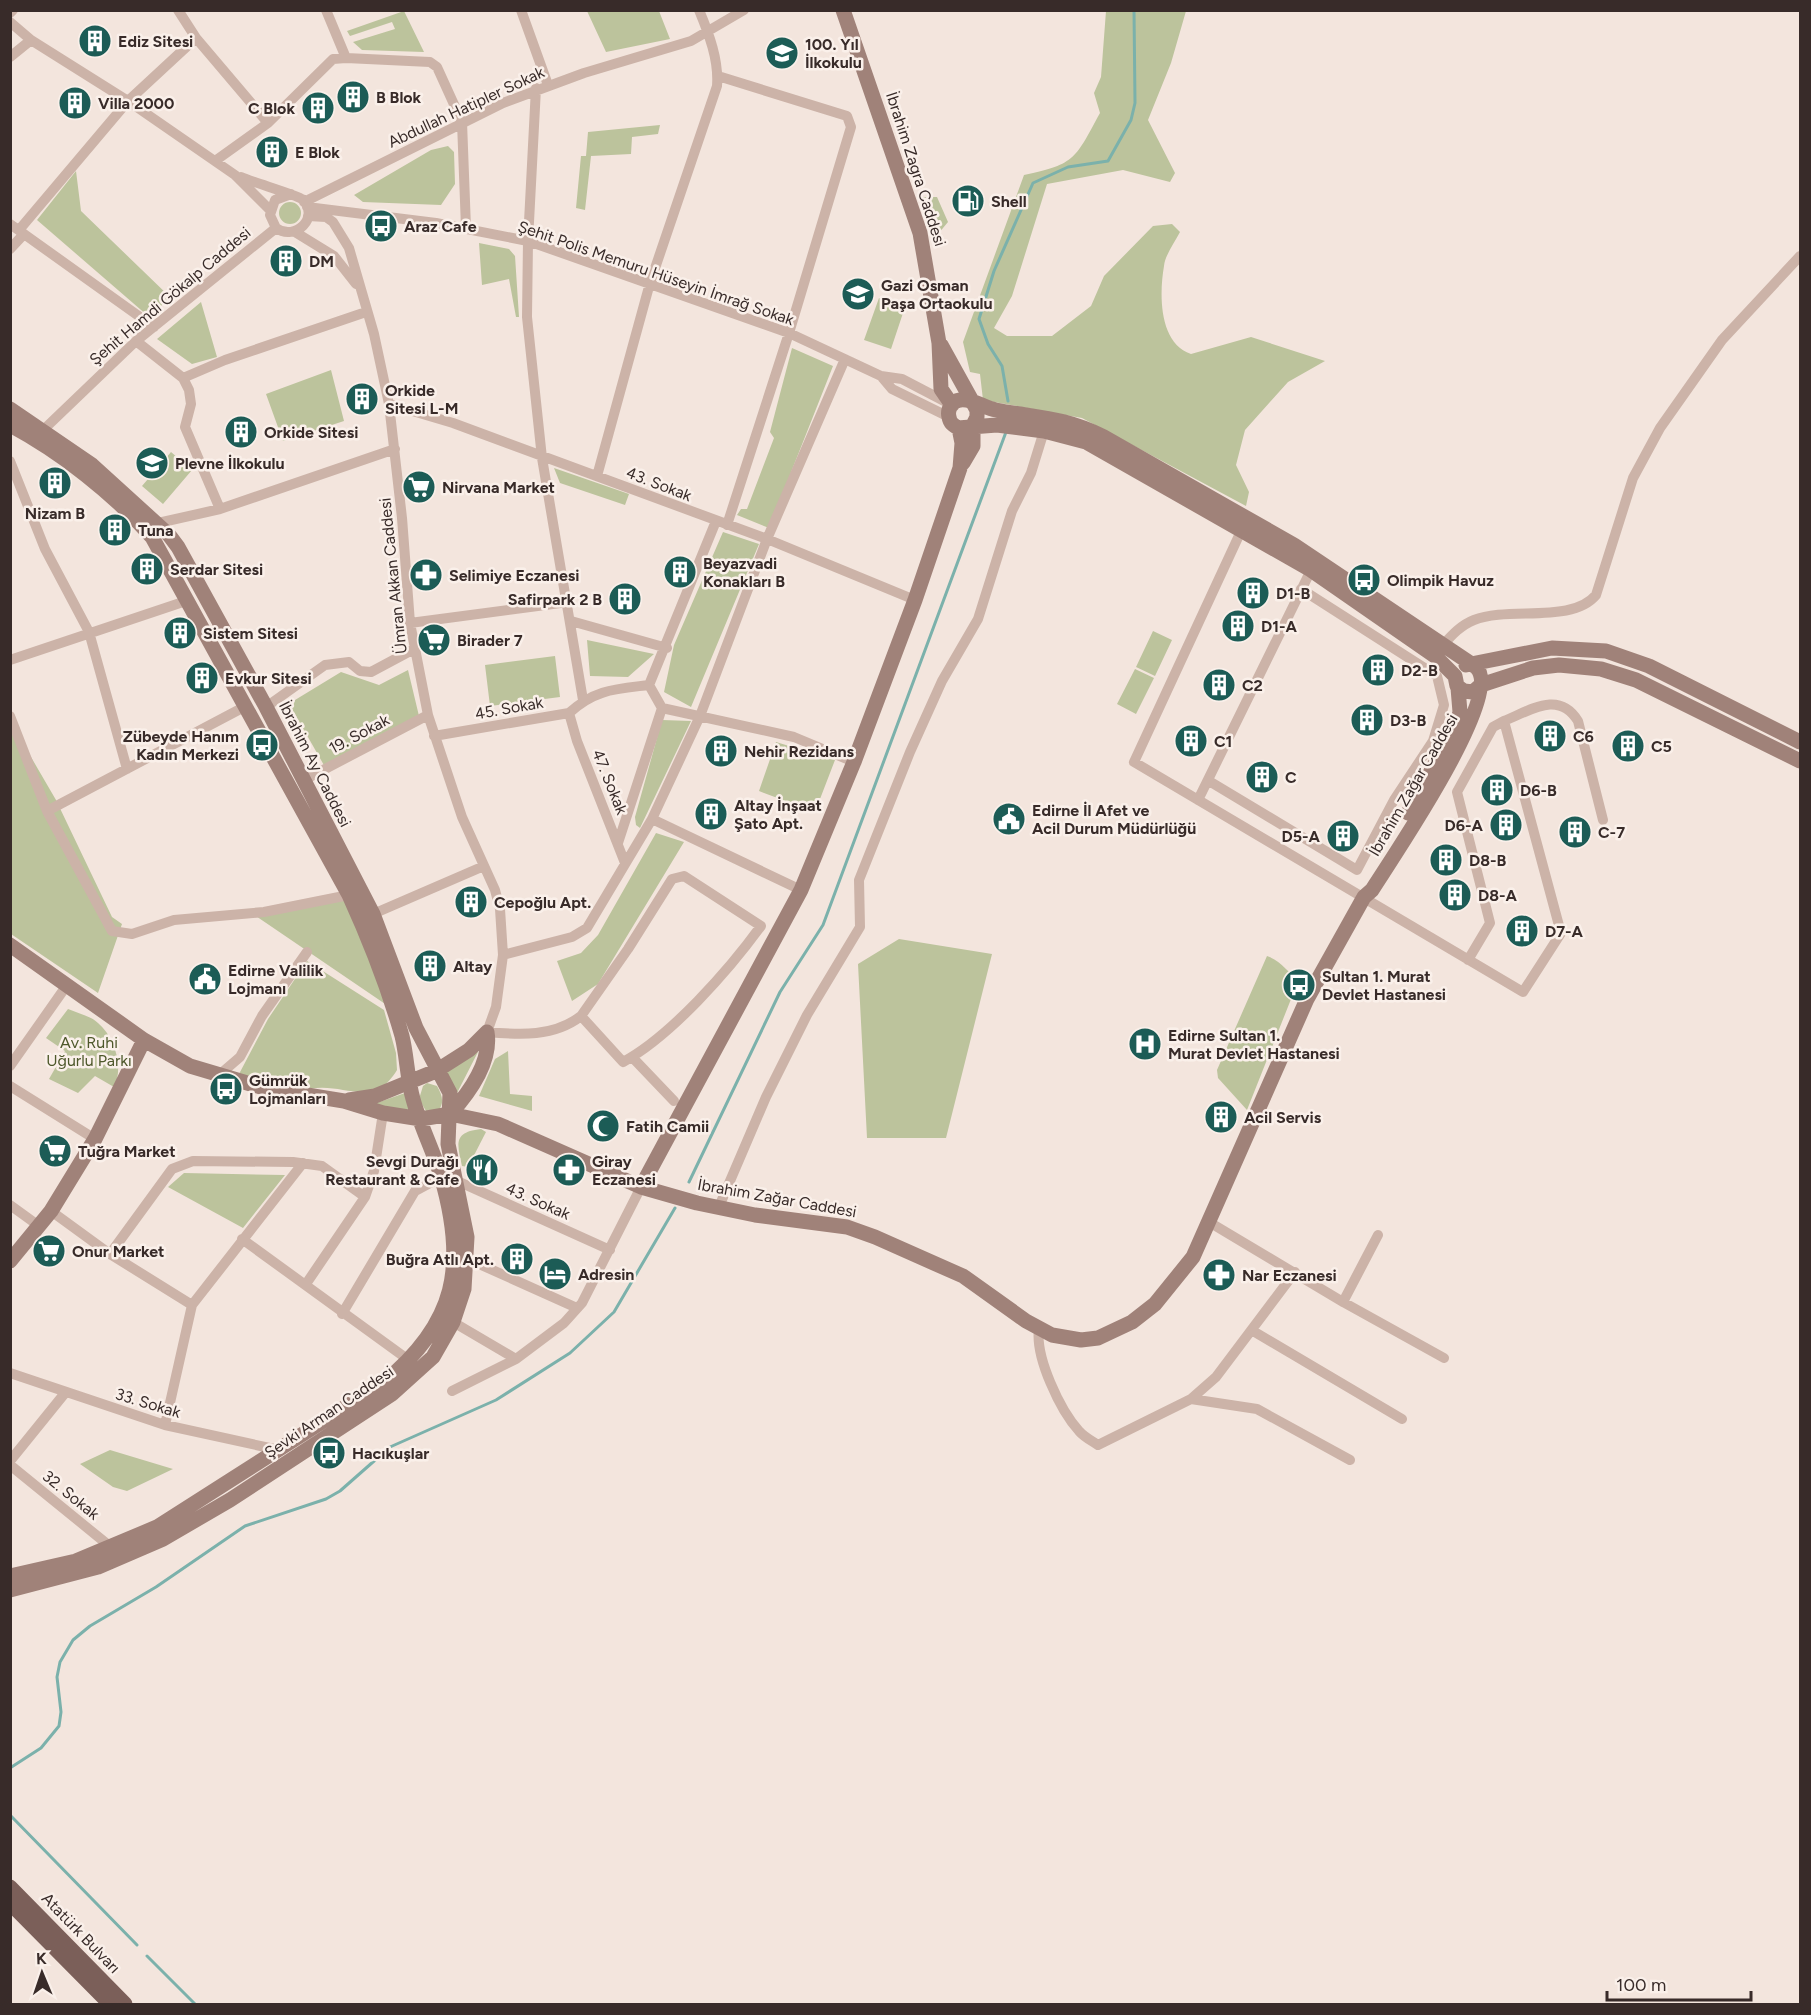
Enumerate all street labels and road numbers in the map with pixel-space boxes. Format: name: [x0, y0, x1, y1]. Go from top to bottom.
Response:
street label: Abdullah Hatipler Sokak: [385, 62, 547, 152]
street label: İbrahim Zagra Caddesi: [882, 89, 950, 249]
street label: Şehit Polis Memuru Hüseyin İmrağ Sokak: [515, 217, 797, 329]
street label: Şehit Hamdi Gökalp Caddesi: [86, 223, 254, 369]
street label: 43. Sokak: [624, 463, 695, 505]
street label: Ümran Akkan Caddesi: [375, 497, 411, 655]
street label: 45. Sokak: [473, 693, 545, 723]
street label: İbrahim Ay Caddesi: [275, 698, 355, 830]
street label: 19. Sokak: [326, 710, 393, 758]
street label: İbrahim Zağar Caddesi: [1364, 710, 1462, 860]
street label: 47. Sokak: [588, 747, 632, 817]
street label: İbrahim Zağar Caddesi: [696, 1175, 858, 1221]
street label: 43. Sokak: [503, 1178, 573, 1224]
street label: Şevki Arman Caddesi: [261, 1362, 397, 1462]
street label: 33. Sokak: [113, 1384, 183, 1422]
street label: 32. Sokak: [39, 1466, 103, 1524]
street label: Atatürk Bulvarı: [38, 1889, 124, 1977]

